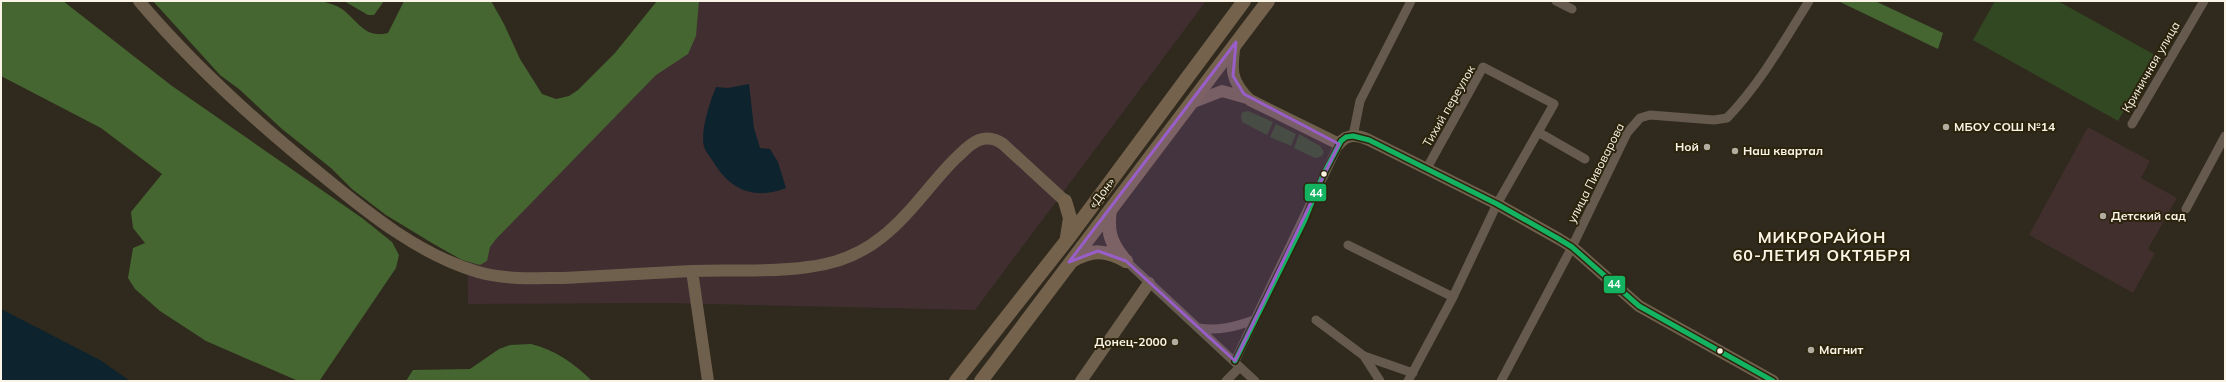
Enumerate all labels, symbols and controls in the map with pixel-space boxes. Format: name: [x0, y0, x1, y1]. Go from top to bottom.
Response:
street label: Криничная улица: [2118, 19, 2183, 115]
street label: Тихий переулок: [1419, 62, 1478, 149]
place label: МБОУ СОШ №14: [1954, 119, 2055, 134]
street label: улица Пивоварова: [1564, 120, 1627, 225]
marker: МБОУ СОШ №14: [1941, 122, 1951, 132]
place label: Ной: [1675, 139, 1699, 154]
marker: Ной: [1702, 142, 1712, 152]
place label: Наш квартал: [1743, 143, 1823, 158]
marker: Наш квартал: [1730, 146, 1740, 156]
unlabelled marker: [1319, 169, 1329, 179]
street label: «Дон»: [1085, 174, 1118, 211]
line badge: 44: [1304, 183, 1327, 202]
text: 44: [1309, 186, 1323, 200]
place label: Детский сад: [2111, 208, 2186, 223]
marker: Детский сад: [2098, 211, 2108, 221]
district label: МИКРОРАЙОН 60-ЛЕТИЯ ОКТЯБРЯ: [1733, 227, 1911, 265]
line badge: 44: [1603, 275, 1626, 294]
text: 44: [1607, 277, 1621, 291]
place label: Донец-2000: [1094, 334, 1167, 349]
marker: Донец-2000: [1170, 337, 1180, 347]
place label: Магнит: [1819, 342, 1863, 357]
marker: Магнит: [1806, 345, 1816, 355]
unlabelled marker: [1715, 346, 1725, 356]

